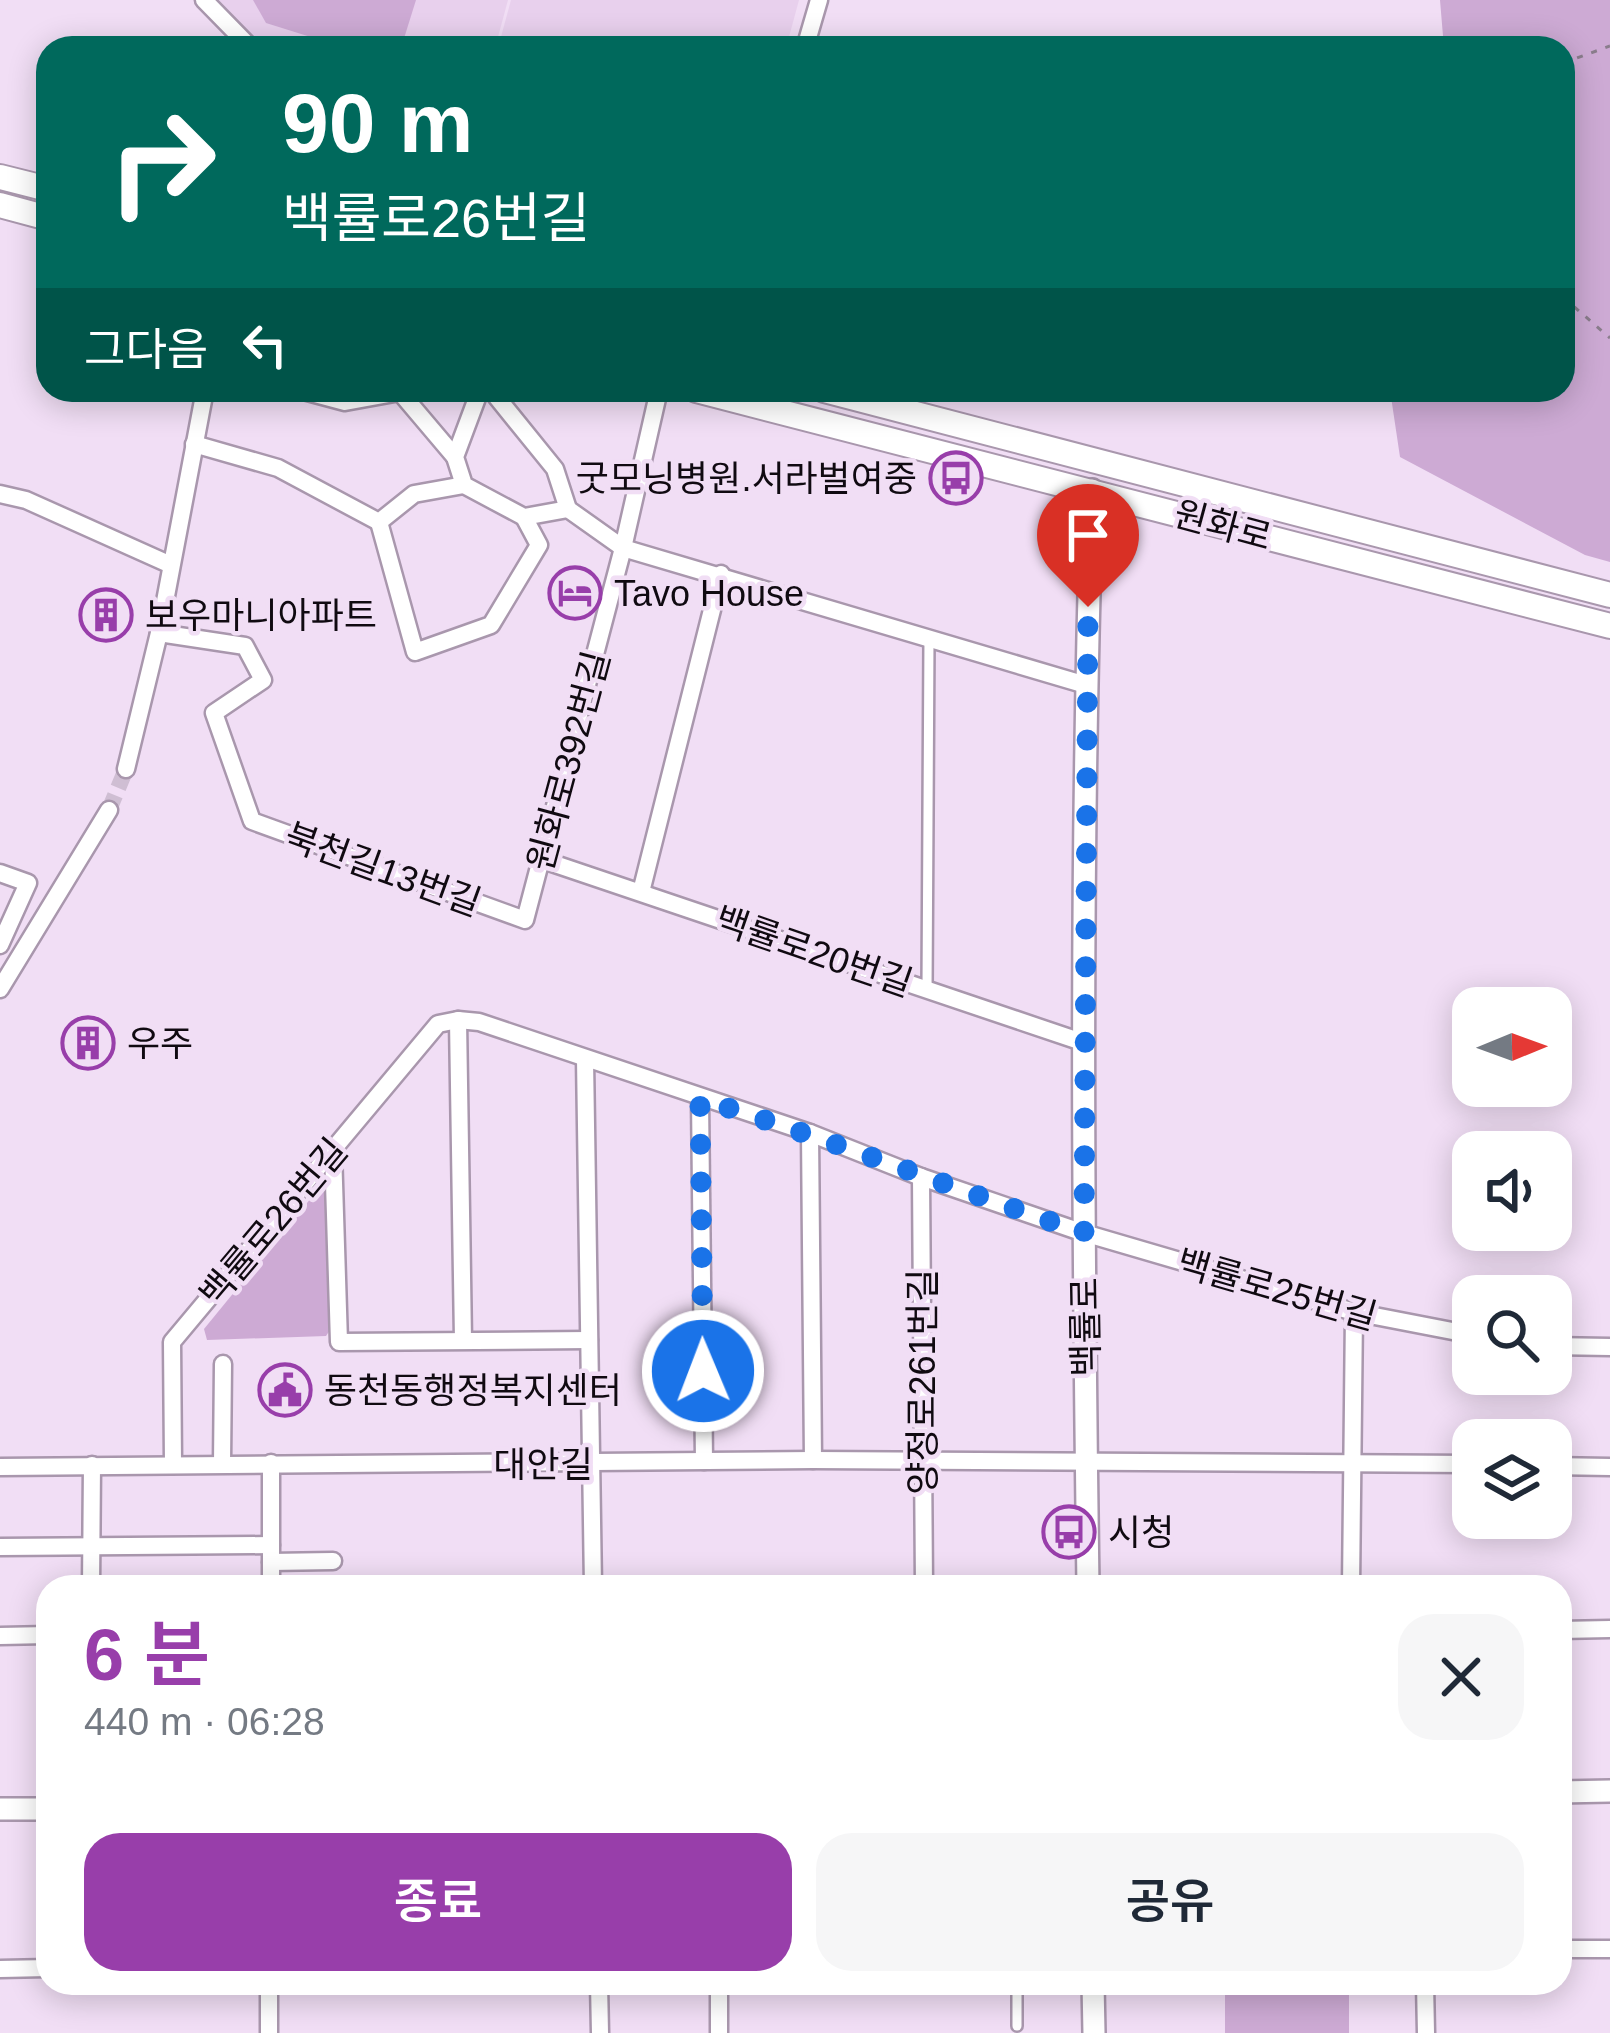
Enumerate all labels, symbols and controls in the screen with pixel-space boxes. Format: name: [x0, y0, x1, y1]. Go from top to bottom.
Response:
text: 90 m: [282, 76, 473, 170]
icon: right: [84, 84, 240, 240]
text: 백률로26번길: [282, 188, 590, 248]
icon: left: [232, 312, 298, 378]
text: 그다음: [84, 324, 208, 375]
bus stop icon: 굿모닝병원.서라벌여중: [928, 450, 984, 506]
place label: 굿모닝병원.서라벌여중: [576, 458, 917, 499]
pin: [1037, 484, 1139, 607]
street label: 원화로: [1170, 493, 1276, 558]
icon: arrive: [1055, 502, 1121, 568]
hotel icon: Tavo House: [547, 565, 603, 621]
place label: Tavo House: [614, 573, 804, 614]
building icon: 보우마니아파트: [78, 587, 134, 643]
place label: 보우마니아파트: [145, 595, 377, 636]
street label: 원화로392번길: [519, 647, 617, 875]
street label: 북천길13번길: [279, 815, 486, 924]
street label: 백률로20번길: [710, 899, 918, 1004]
north arrow: [1452, 987, 1572, 1107]
map controls: [1452, 987, 1572, 1539]
building icon: 우주: [60, 1015, 116, 1071]
place label: 우주: [127, 1023, 193, 1064]
street label: 백률로26번길: [192, 1130, 355, 1314]
button: sound: [1452, 1131, 1572, 1251]
street label: 백률로25번길: [1172, 1241, 1381, 1338]
street label: 양정로261번길: [902, 1269, 943, 1495]
button: search: [1452, 1275, 1572, 1395]
street label: 백률로: [1064, 1277, 1107, 1377]
position arrow: [640, 1308, 766, 1434]
public building icon: 동천동행정복지센터: [257, 1362, 313, 1418]
place label: 동천동행정복지센터: [324, 1370, 622, 1411]
button: layers: [1452, 1419, 1572, 1539]
street label: 대안길: [493, 1444, 593, 1485]
bus stop icon: 시청: [1041, 1504, 1097, 1560]
place label: 시청: [1108, 1512, 1174, 1553]
button: close: [1398, 1614, 1524, 1740]
text: 6 분: [84, 1615, 210, 1695]
text: 440 m · 06:28: [84, 1700, 325, 1743]
button: 종료: [84, 1833, 792, 1971]
button: 공유: [816, 1833, 1524, 1971]

